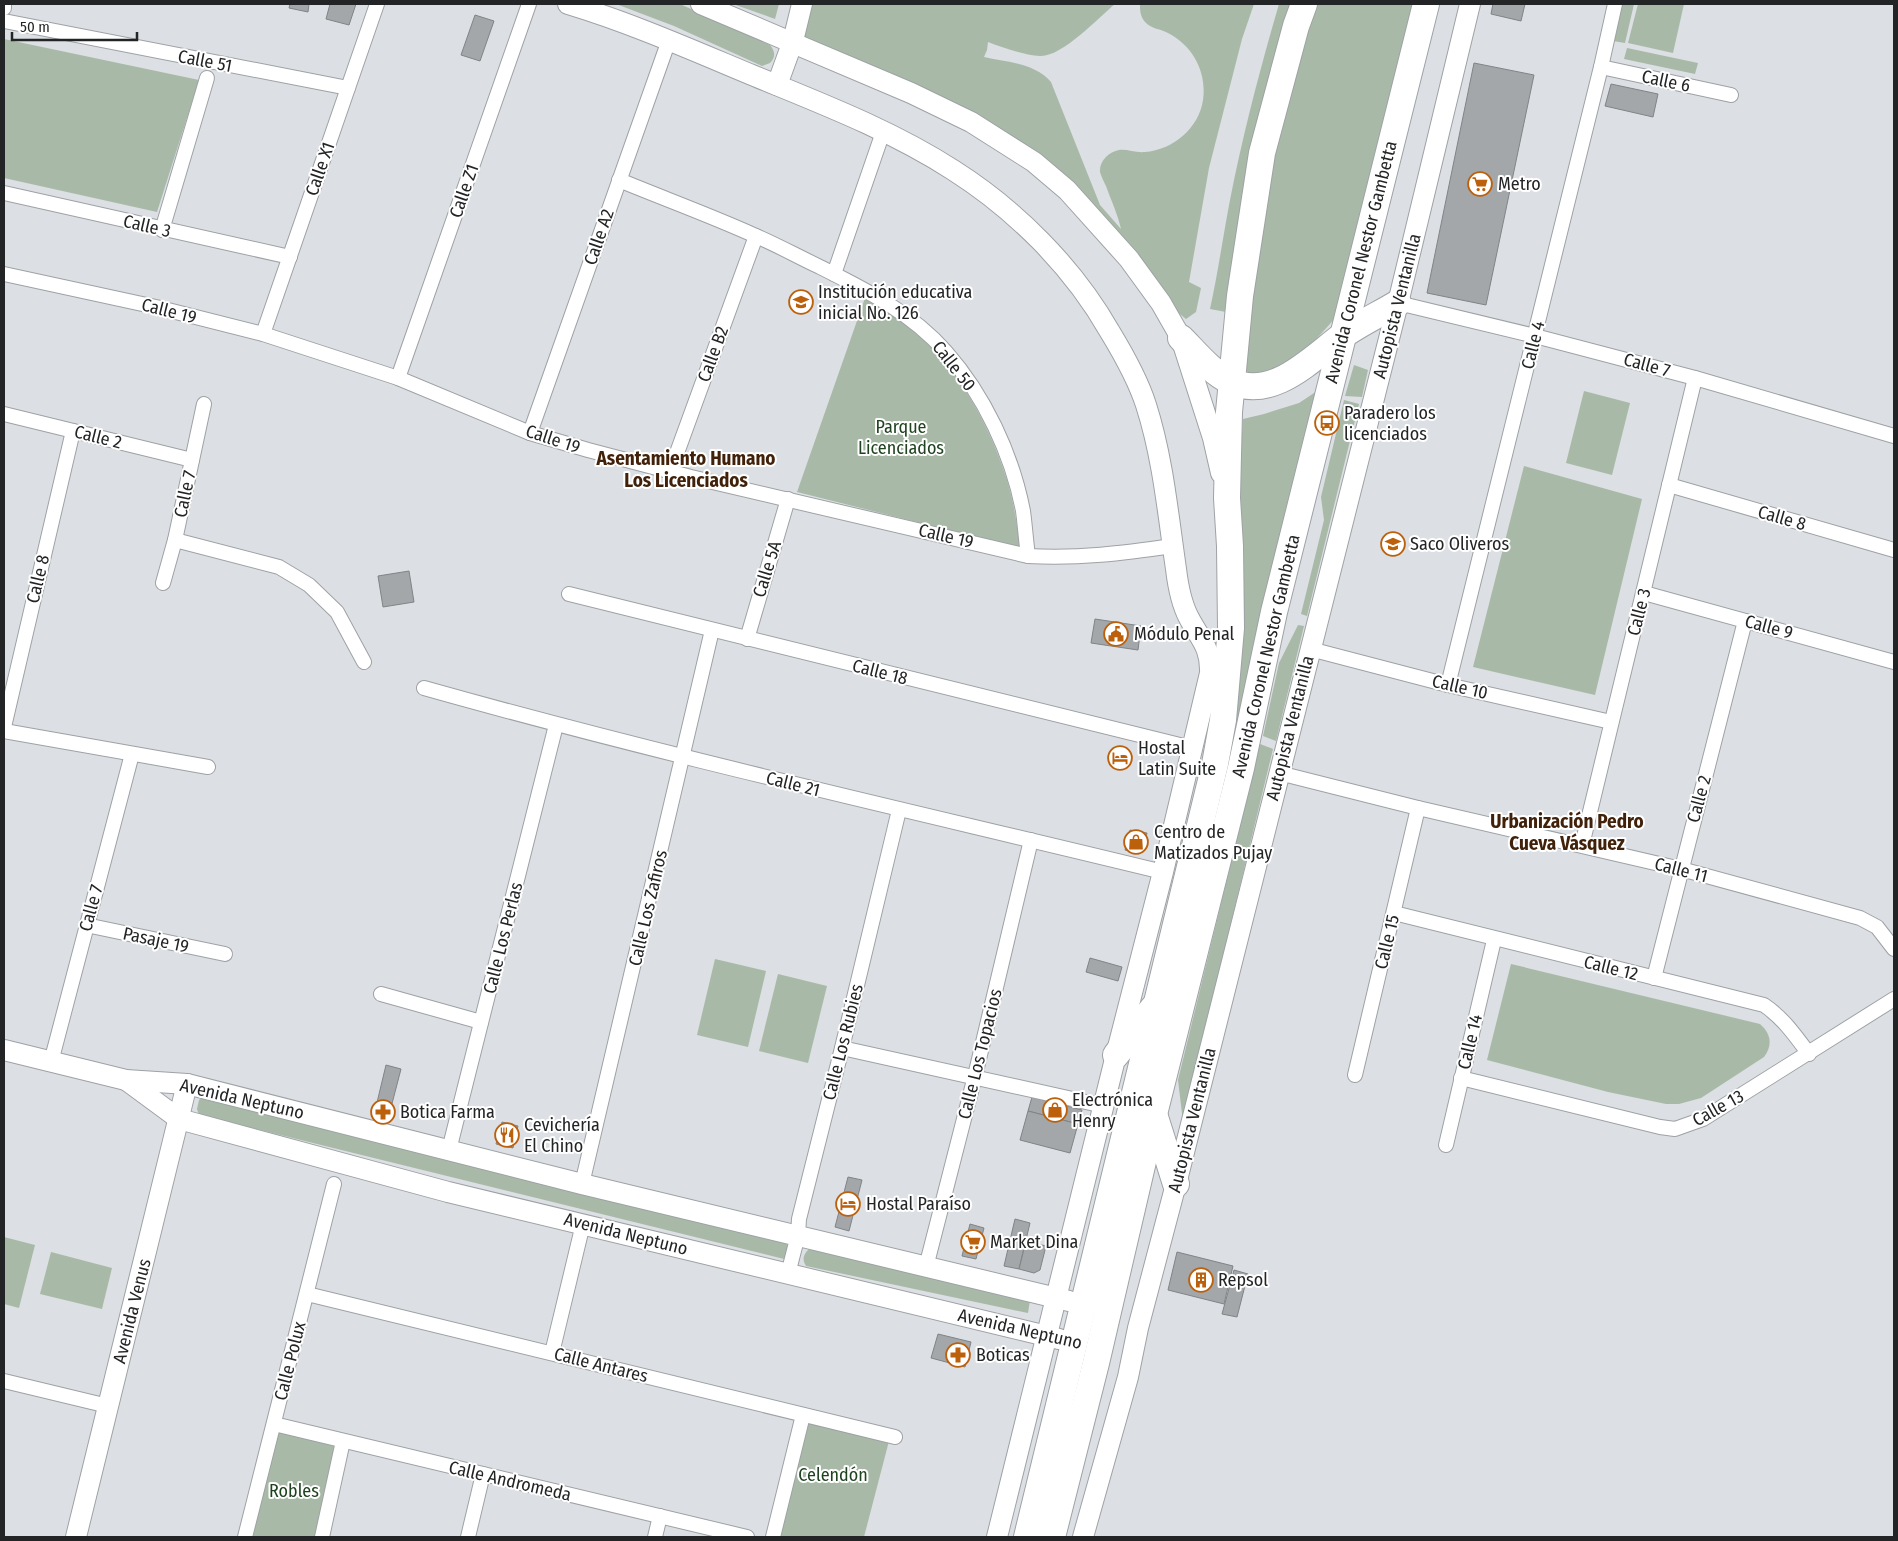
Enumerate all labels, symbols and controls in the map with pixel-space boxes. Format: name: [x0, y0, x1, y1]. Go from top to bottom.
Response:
scale bar: [12, 10, 138, 42]
text: 50 m: [20, 18, 50, 36]
street label: Calle 51: [176, 45, 234, 77]
street label: Calle 6: [1640, 65, 1692, 97]
street label: Avenida Coronel Nestor Gambetta: [1320, 138, 1402, 385]
street label: Calle X1: [301, 139, 339, 199]
street label: Calle Z1: [445, 161, 483, 221]
supermarket icon: Metro: [1467, 171, 1493, 197]
place label: Metro: [1498, 173, 1541, 195]
street label: Calle A2: [579, 206, 619, 268]
street label: Calle 3: [121, 210, 173, 242]
street label: Autopista Ventanilla: [1368, 231, 1426, 381]
place label: Institución educativa inicial No. 126: [818, 281, 973, 324]
school or university icon: Institución educativa inicial No. 126: [788, 289, 814, 315]
street label: Calle 19: [139, 294, 199, 328]
street label: Calle 4: [1516, 318, 1550, 371]
street label: Calle B2: [693, 323, 733, 385]
street label: Calle 50: [928, 336, 980, 396]
street label: Calle 7: [1621, 348, 1673, 382]
place label: Paradero los licenciados: [1344, 402, 1436, 445]
bus stop icon: Paradero los licenciados: [1314, 410, 1340, 436]
park label: Parque Licenciados: [858, 416, 944, 459]
street label: Calle 19: [523, 420, 583, 458]
street label: Calle 2: [72, 421, 124, 454]
district label: Asentamiento Humano Los Licenciados: [596, 447, 775, 492]
street label: Calle 7: [169, 469, 201, 519]
street label: Calle 8: [1755, 501, 1809, 535]
street label: Calle 19: [916, 519, 976, 553]
school or university icon: Saco Oliveros: [1380, 531, 1406, 557]
street label: Avenida Coronel Nestor Gambetta: [1227, 532, 1305, 780]
place label: Saco Oliveros: [1410, 533, 1509, 555]
street label: Calle 5A: [748, 538, 786, 600]
street label: Calle 8: [22, 553, 54, 605]
street label: Calle 3: [1622, 586, 1656, 638]
street label: Calle 9: [1743, 610, 1795, 644]
public building icon: Módulo Penal: [1103, 621, 1129, 647]
place label: Módulo Penal: [1134, 623, 1235, 645]
street label: Autopista Ventanilla: [1261, 653, 1319, 803]
street label: Calle 18: [850, 655, 910, 689]
street label: Calle 10: [1430, 670, 1490, 704]
place label: Hostal Latin Suite: [1138, 737, 1216, 780]
hotel icon: Hostal Latin Suite: [1107, 745, 1133, 771]
street label: Calle 21: [764, 767, 822, 801]
street label: Calle 2: [1682, 773, 1716, 825]
district label: Urbanización Pedro Cueva Vásquez: [1490, 810, 1644, 855]
place label: Centro de Matizados Pujay: [1154, 821, 1272, 864]
shop icon: Centro de Matizados Pujay: [1123, 829, 1149, 855]
street label: Calle Los Zafiros: [624, 847, 672, 968]
street label: Calle 11: [1652, 853, 1710, 887]
street label: Calle Los Perlas: [479, 880, 528, 996]
street label: Calle 7: [74, 882, 108, 934]
street label: Calle 15: [1370, 913, 1404, 971]
street label: Pasaje 19: [121, 922, 191, 958]
street label: Calle 12: [1582, 951, 1640, 985]
street label: Calle Los Rubies: [818, 981, 868, 1102]
street label: Calle Los Topacios: [953, 986, 1007, 1121]
street label: Calle 14: [1453, 1012, 1487, 1072]
street label: Autopista Ventanilla: [1163, 1045, 1221, 1195]
street label: Avenida Neptuno: [178, 1074, 306, 1124]
street label: Calle 13: [1688, 1085, 1748, 1131]
place label: Electrónica Henry: [1072, 1089, 1153, 1132]
shop icon: Electrónica Henry: [1042, 1097, 1068, 1123]
pharmacy icon: Botica Farma: [370, 1099, 396, 1125]
place label: Botica Farma: [400, 1101, 495, 1123]
place label: Cevichería El Chino: [524, 1114, 600, 1157]
restaurant icon: Cevichería El Chino: [494, 1122, 520, 1148]
hotel icon: Hostal Paraíso: [835, 1191, 861, 1217]
place label: Hostal Paraíso: [866, 1193, 971, 1215]
street label: Avenida Neptuno: [562, 1208, 690, 1260]
supermarket icon: Market Dina: [960, 1229, 986, 1255]
place label: Market Dina: [990, 1231, 1079, 1253]
street label: Avenida Venus: [108, 1256, 156, 1366]
building icon: Repsol: [1188, 1267, 1214, 1293]
place label: Repsol: [1218, 1269, 1268, 1291]
street label: Avenida Neptuno: [956, 1304, 1084, 1354]
street label: Calle Polux: [270, 1319, 310, 1403]
pharmacy icon: Boticas: [945, 1342, 971, 1368]
street label: Calle Antares: [552, 1343, 651, 1387]
place label: Boticas: [976, 1344, 1030, 1366]
street label: Calle Andromeda: [447, 1456, 574, 1506]
park label: Celendón: [798, 1464, 868, 1486]
park label: Robles: [269, 1480, 319, 1502]

